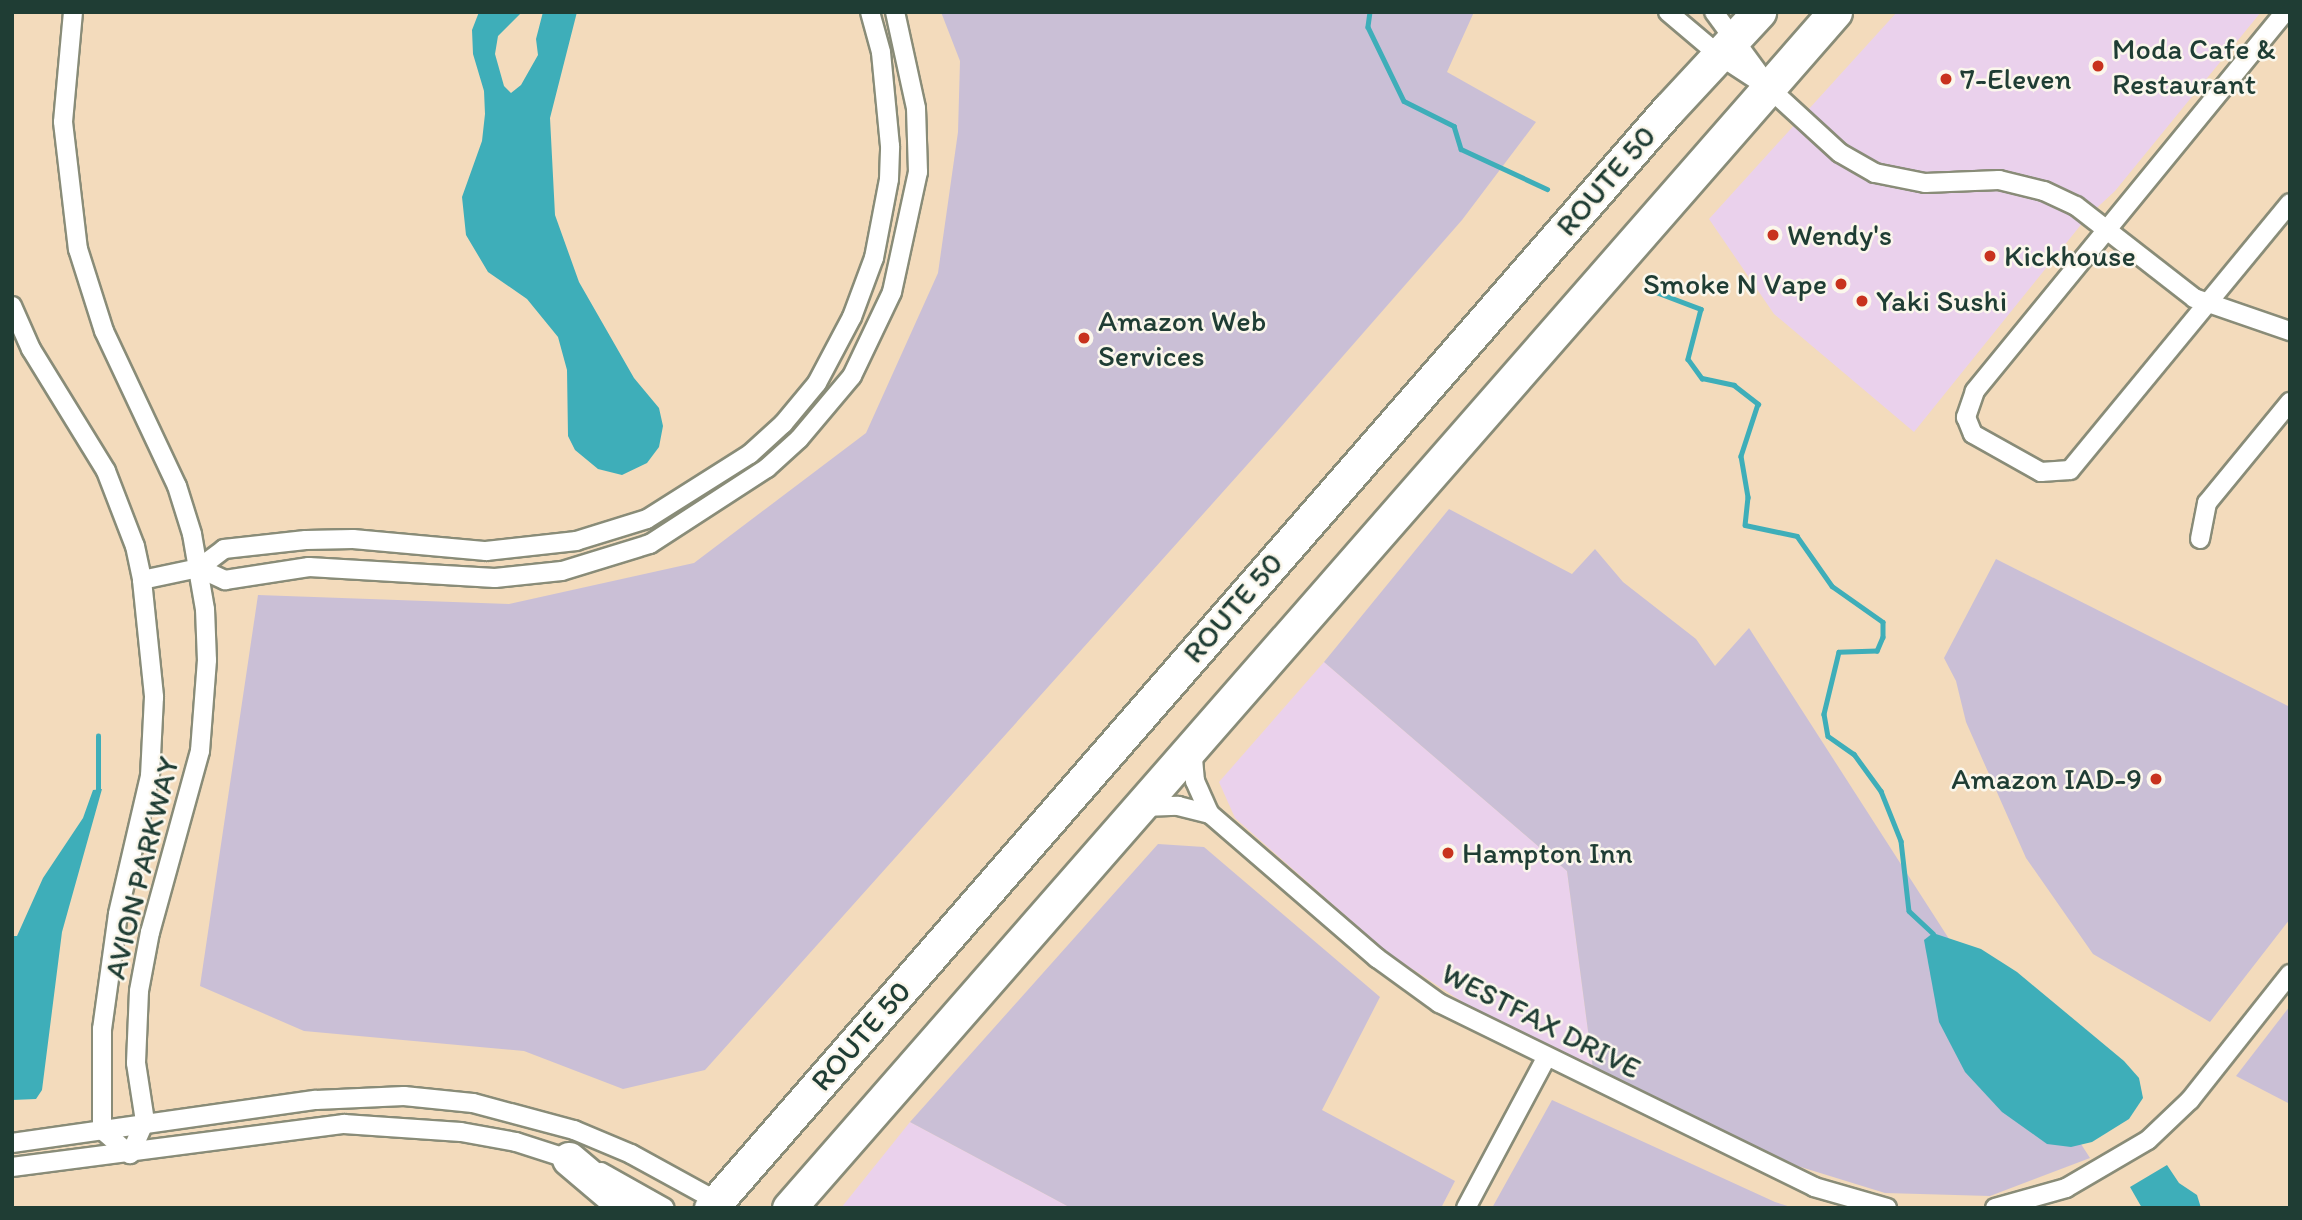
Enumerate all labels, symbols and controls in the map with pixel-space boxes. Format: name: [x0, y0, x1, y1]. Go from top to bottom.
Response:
place label: Moda Cafe & Restaurant: [2112, 31, 2275, 102]
marker: Moda Cafe & Restaurant: [2090, 58, 2106, 74]
place label: 7-Eleven: [1960, 61, 2071, 97]
marker: 7-Eleven: [1938, 71, 1954, 87]
street label: ROUTE 50: [1548, 119, 1664, 243]
place label: Wendy's: [1787, 217, 1892, 253]
marker: Wendy's: [1765, 227, 1781, 243]
place label: Kickhouse: [2004, 238, 2136, 274]
marker: Kickhouse: [1982, 248, 1998, 264]
place label: Smoke N Vape: [1644, 266, 1827, 302]
marker: Smoke N Vape: [1833, 276, 1849, 292]
place label: Yaki Sushi: [1876, 283, 2006, 319]
marker: Yaki Sushi: [1854, 293, 1870, 309]
place label: Amazon Web Services: [1098, 303, 1265, 374]
marker: Amazon Web Services: [1076, 330, 1092, 346]
street label: ROUTE 50: [1175, 546, 1291, 670]
street label: AVION PARKWAY: [97, 753, 187, 983]
place label: Amazon IAD-9: [1951, 761, 2142, 797]
marker: Amazon IAD-9: [2148, 771, 2164, 787]
place label: Hampton Inn: [1462, 835, 1633, 871]
marker: Hampton Inn: [1440, 845, 1456, 861]
street label: WESTFAX DRIVE: [1435, 955, 1647, 1087]
street label: ROUTE 50: [803, 974, 919, 1098]

